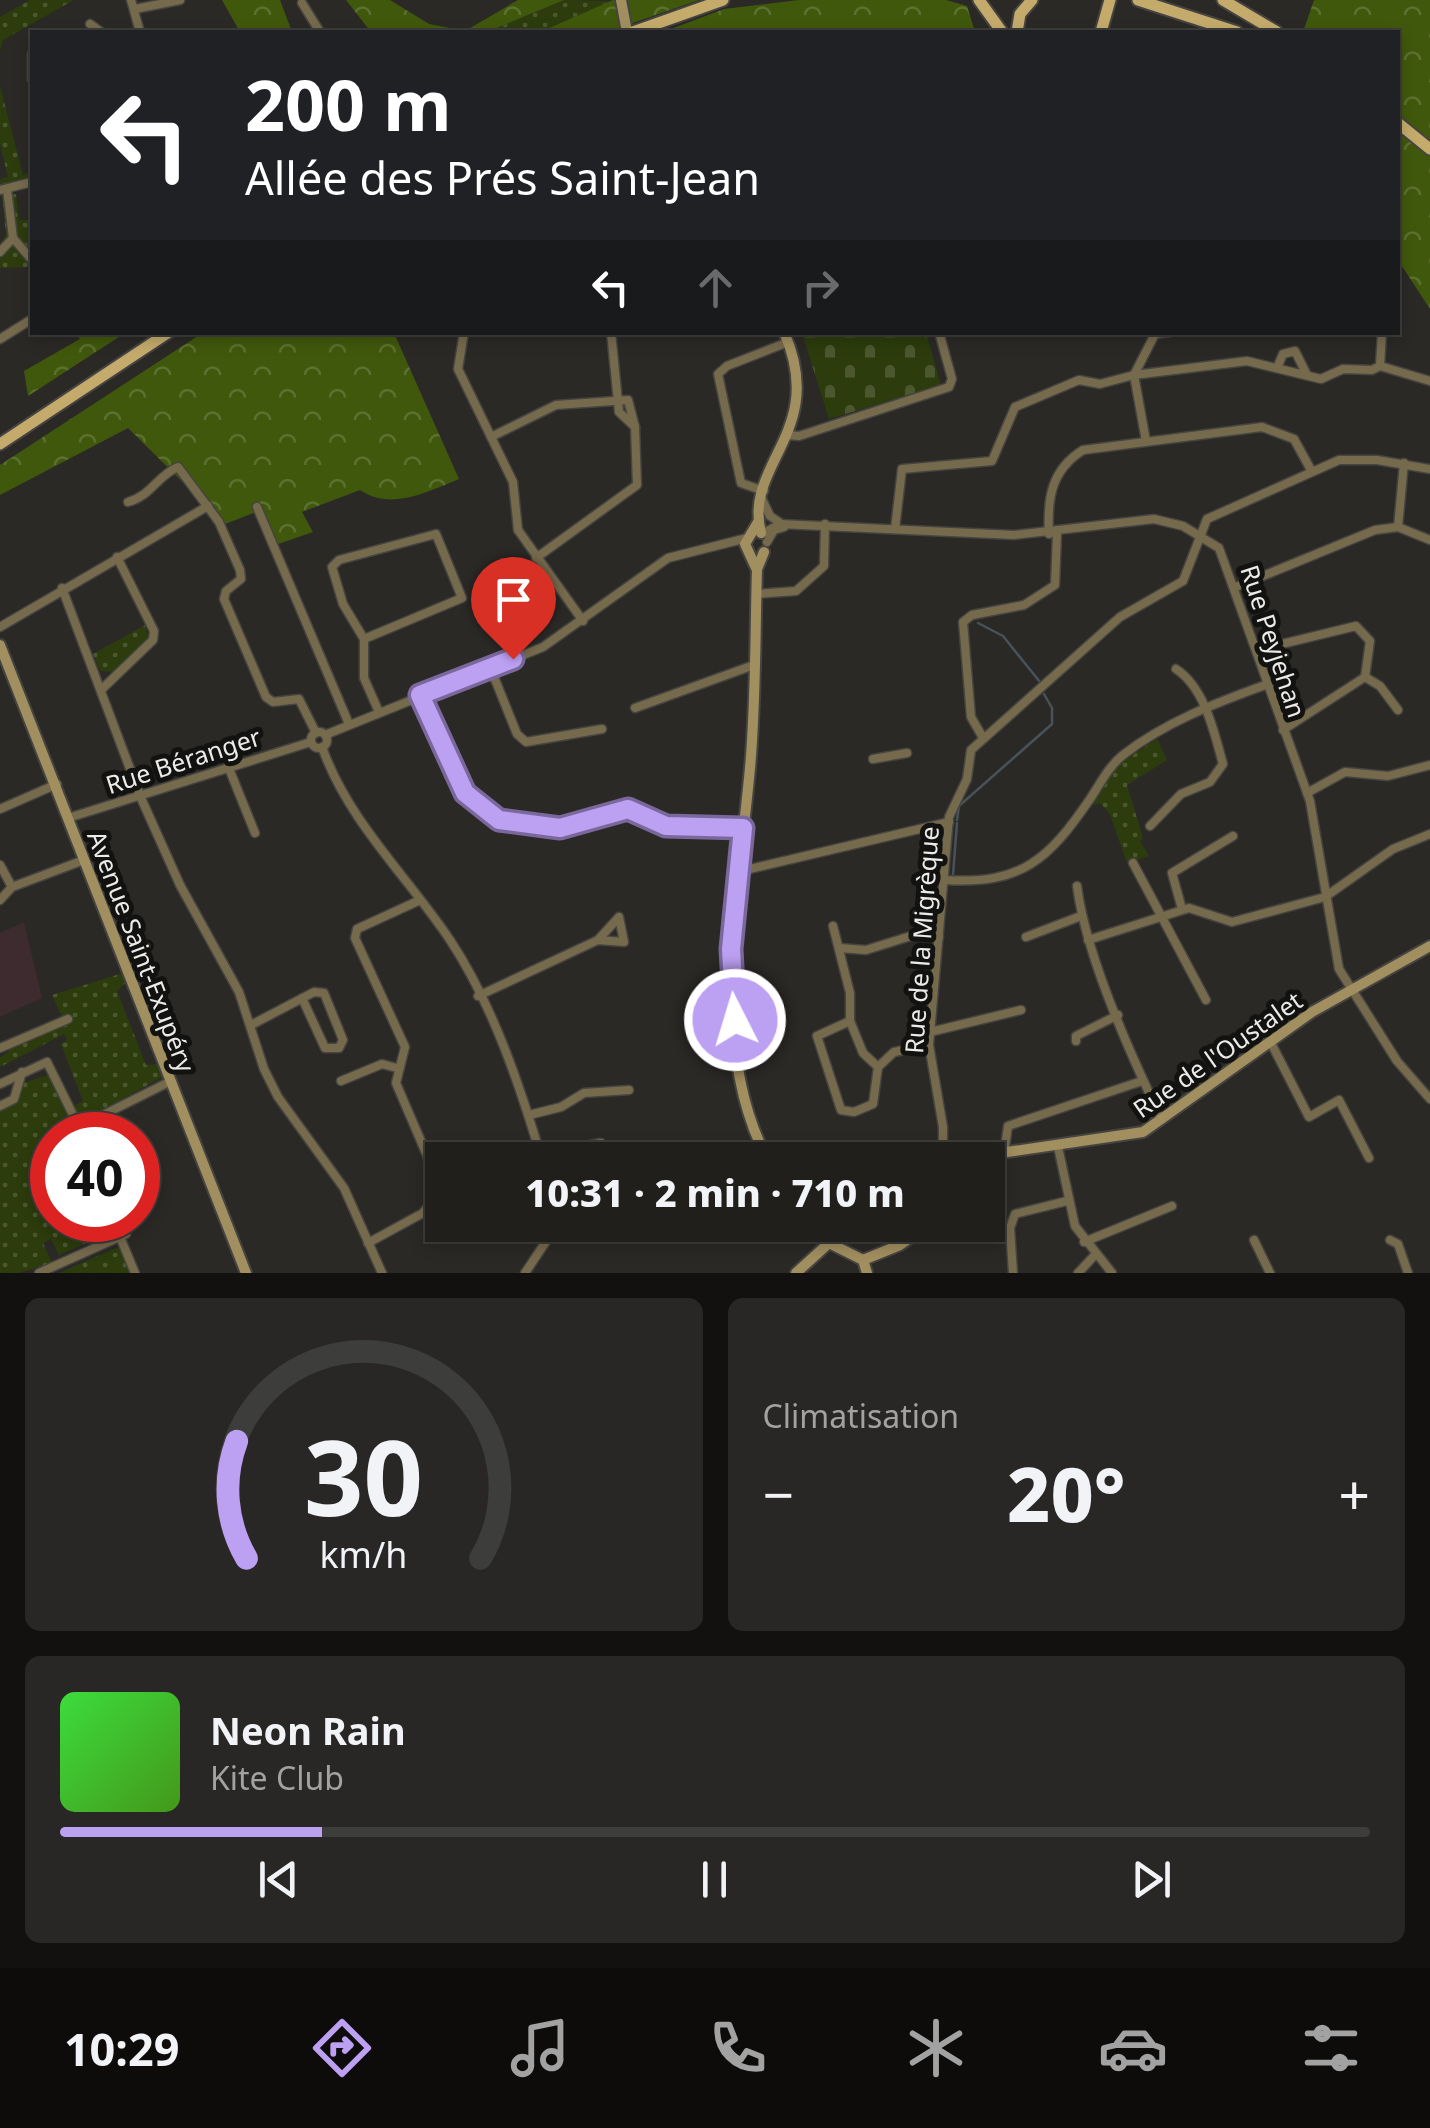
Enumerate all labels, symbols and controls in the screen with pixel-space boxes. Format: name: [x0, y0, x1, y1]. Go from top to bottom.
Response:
text: 200 m: [245, 56, 452, 152]
icon: left: [80, 70, 210, 200]
text: Allée des Prés Saint-Jean: [245, 147, 760, 208]
icon: left: [583, 260, 638, 315]
icon: ahead: [688, 260, 743, 315]
icon: right: [793, 260, 848, 315]
pin: [471, 557, 556, 660]
street label: Rue Peyjehan: [1233, 560, 1315, 722]
icon: arrive: [486, 572, 541, 627]
street label: Rue Béranger: [101, 719, 265, 801]
street label: Avenue Saint-Exupéry: [80, 825, 204, 1077]
street label: Rue de la Migrèque: [896, 825, 946, 1055]
position arrow: [683, 968, 787, 1072]
street label: Rue de l'Oustalet: [1126, 983, 1308, 1125]
speed limit sign: 40: [30, 1112, 160, 1242]
text: 10:31 · 2 min · 710 m: [525, 1166, 905, 1218]
text: Climatisation: [763, 1394, 959, 1437]
text: 30: [304, 1405, 423, 1546]
text: 20°: [1007, 1442, 1125, 1544]
text: −: [763, 1456, 794, 1531]
text: +: [1339, 1456, 1370, 1531]
text: km/h: [320, 1530, 408, 1578]
text: Neon Rain: [210, 1704, 406, 1756]
text: Kite Club: [210, 1756, 344, 1799]
icon: previous: [251, 1852, 306, 1907]
icon: pause: [687, 1852, 742, 1907]
icon: next: [1124, 1852, 1179, 1907]
icon: directions: [307, 2013, 377, 2083]
icon: music: [505, 2013, 575, 2083]
icon: phone: [703, 2013, 773, 2083]
icon: climate: [901, 2013, 971, 2083]
icon: car: [1098, 2013, 1168, 2083]
icon: filters: [1296, 2013, 1366, 2083]
text: 10:29: [64, 2018, 179, 2079]

